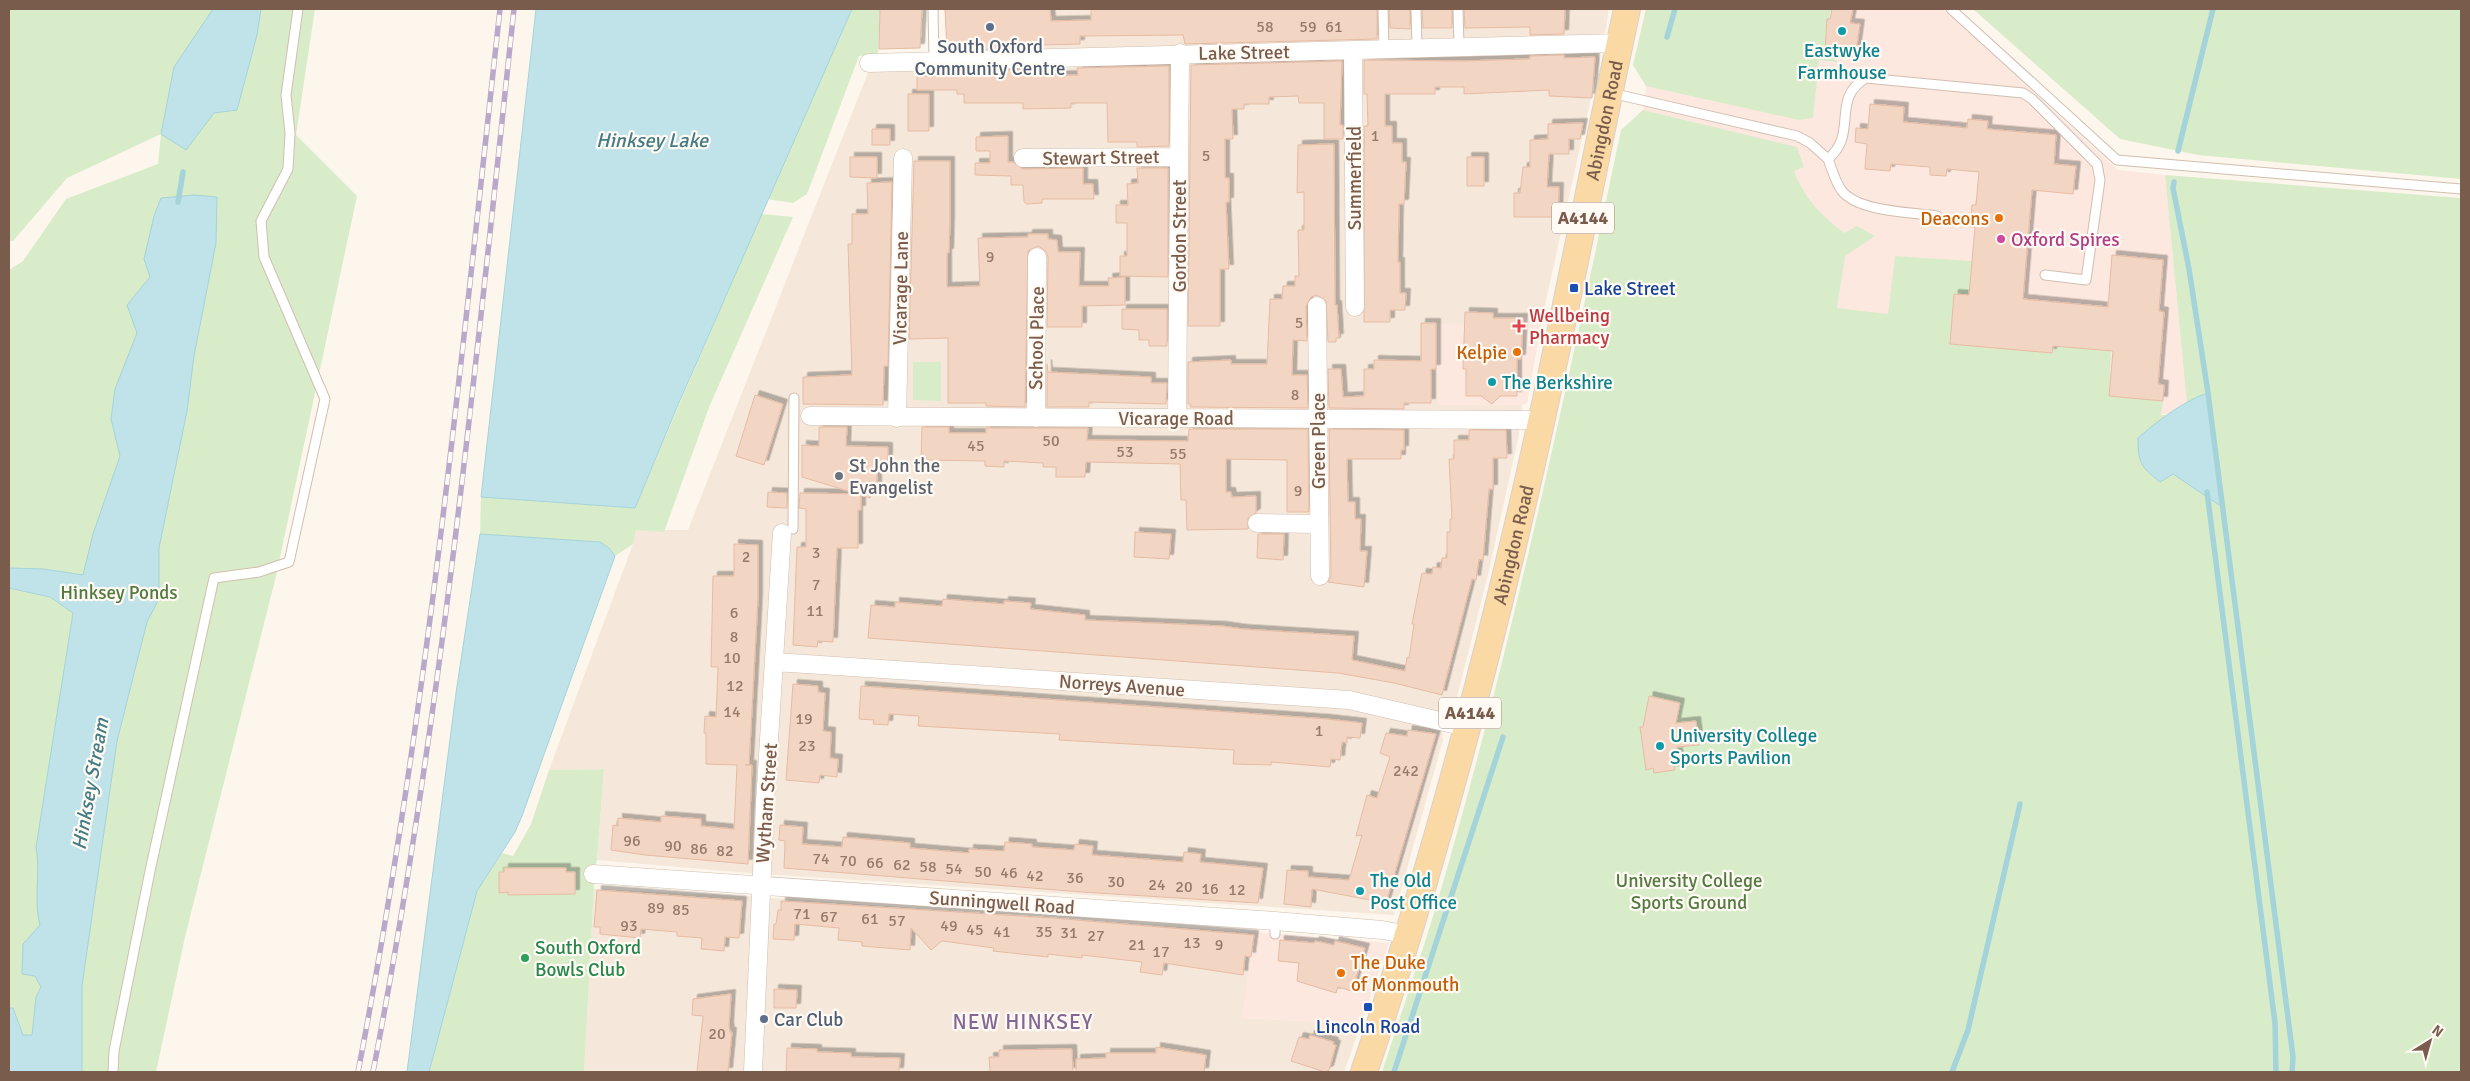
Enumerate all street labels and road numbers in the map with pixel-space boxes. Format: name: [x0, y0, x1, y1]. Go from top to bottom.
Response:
street label: Lake Street: [1198, 40, 1290, 66]
street label: Abingdon Road: [1581, 58, 1629, 183]
street label: Summerfield: [1343, 126, 1367, 230]
street label: Stewart Street: [1042, 145, 1160, 171]
street label: Gordon Street: [1168, 179, 1192, 292]
road number: A4144: [1552, 202, 1614, 234]
street label: Vicarage Lane: [888, 231, 914, 345]
street label: School Place: [1024, 286, 1050, 390]
street label: Green Place: [1307, 393, 1331, 489]
street label: Vicarage Road: [1118, 407, 1234, 431]
street label: Abingdon Road: [1488, 483, 1540, 607]
street label: Norreys Avenue: [1058, 670, 1186, 702]
road number: A4144: [1439, 698, 1501, 728]
street label: Wytham Street: [751, 742, 783, 864]
street label: Sunningwell Road: [928, 886, 1076, 920]

